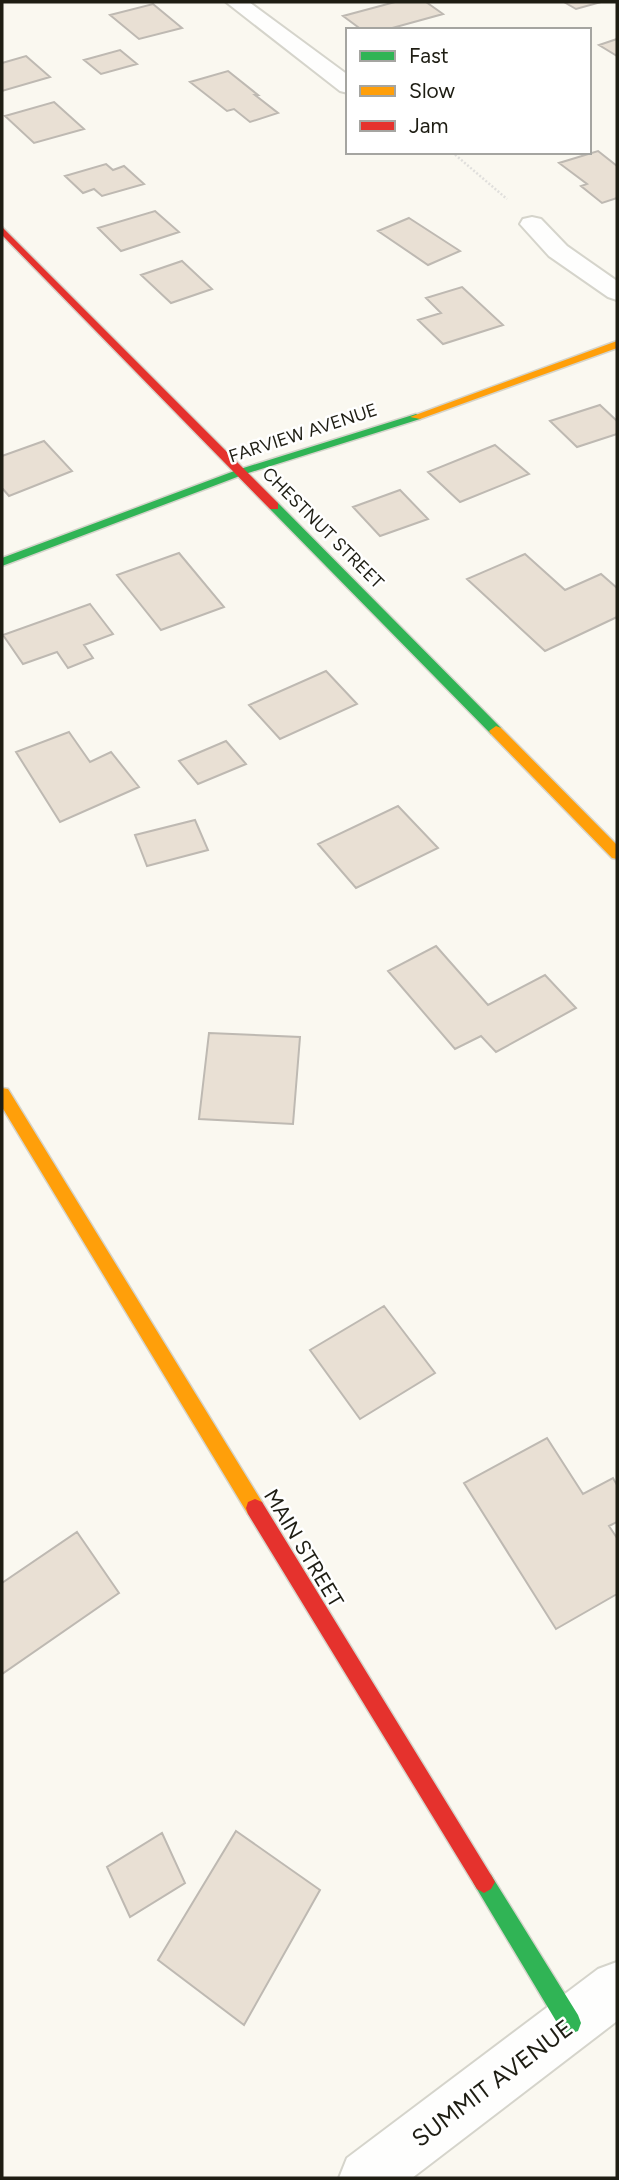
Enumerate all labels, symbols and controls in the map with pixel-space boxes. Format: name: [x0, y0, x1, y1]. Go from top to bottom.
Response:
legend: [346, 28, 591, 154]
text: Fast: [409, 43, 449, 68]
text: Slow: [409, 78, 455, 103]
text: Jam: [409, 113, 448, 138]
street label: FARVIEW AVENUE: [226, 399, 380, 467]
street label: CHESTNUT STREET: [258, 463, 388, 593]
street label: MAIN STREET: [259, 1484, 349, 1612]
street label: SUMMIT AVENUE: [406, 2013, 578, 2153]

